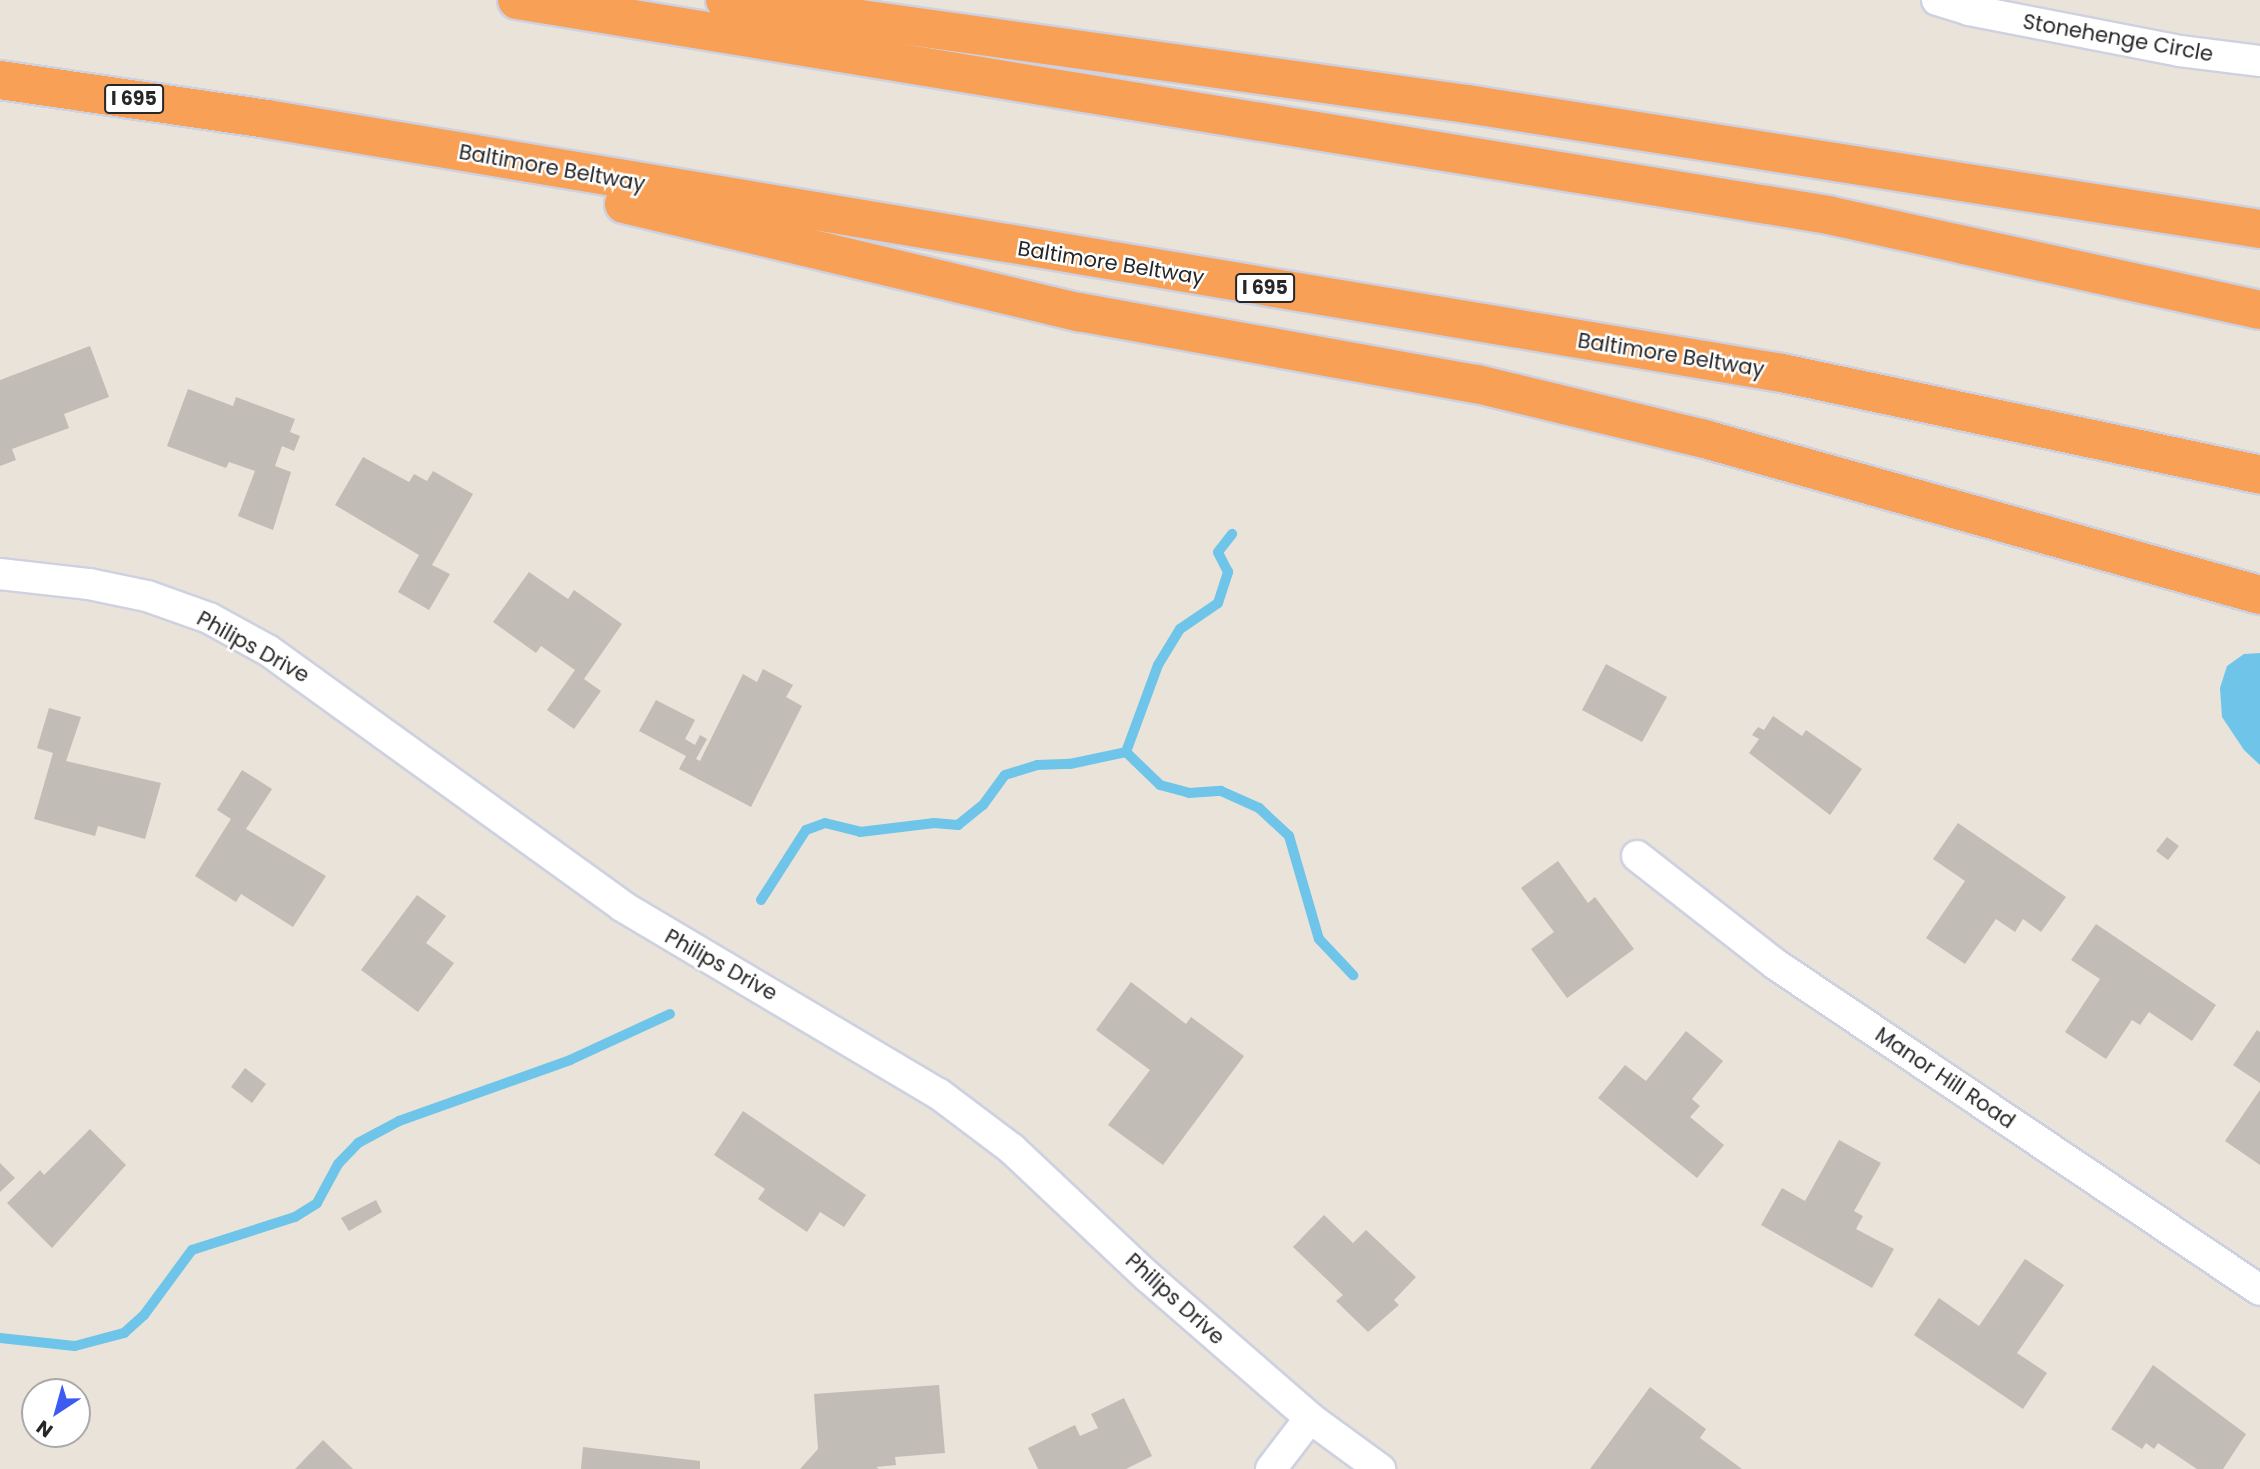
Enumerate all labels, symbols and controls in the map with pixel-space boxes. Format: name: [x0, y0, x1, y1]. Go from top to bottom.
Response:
street label: Stonehenge Circle: [2021, 9, 2215, 67]
road number: I 695: [102, 83, 166, 114]
street label: Baltimore Beltway: [457, 139, 647, 197]
street label: Baltimore Beltway: [1016, 236, 1206, 290]
road number: I 695: [1234, 272, 1296, 304]
street label: Baltimore Beltway: [1576, 328, 1766, 382]
street label: Philips Drive: [192, 606, 314, 688]
street label: Philips Drive: [660, 924, 782, 1006]
street label: Manor Hill Road: [1870, 1022, 2020, 1134]
street label: Philips Drive: [1120, 1248, 1230, 1350]
north arrow: [21, 1378, 91, 1448]
text: N: [31, 1414, 58, 1444]

